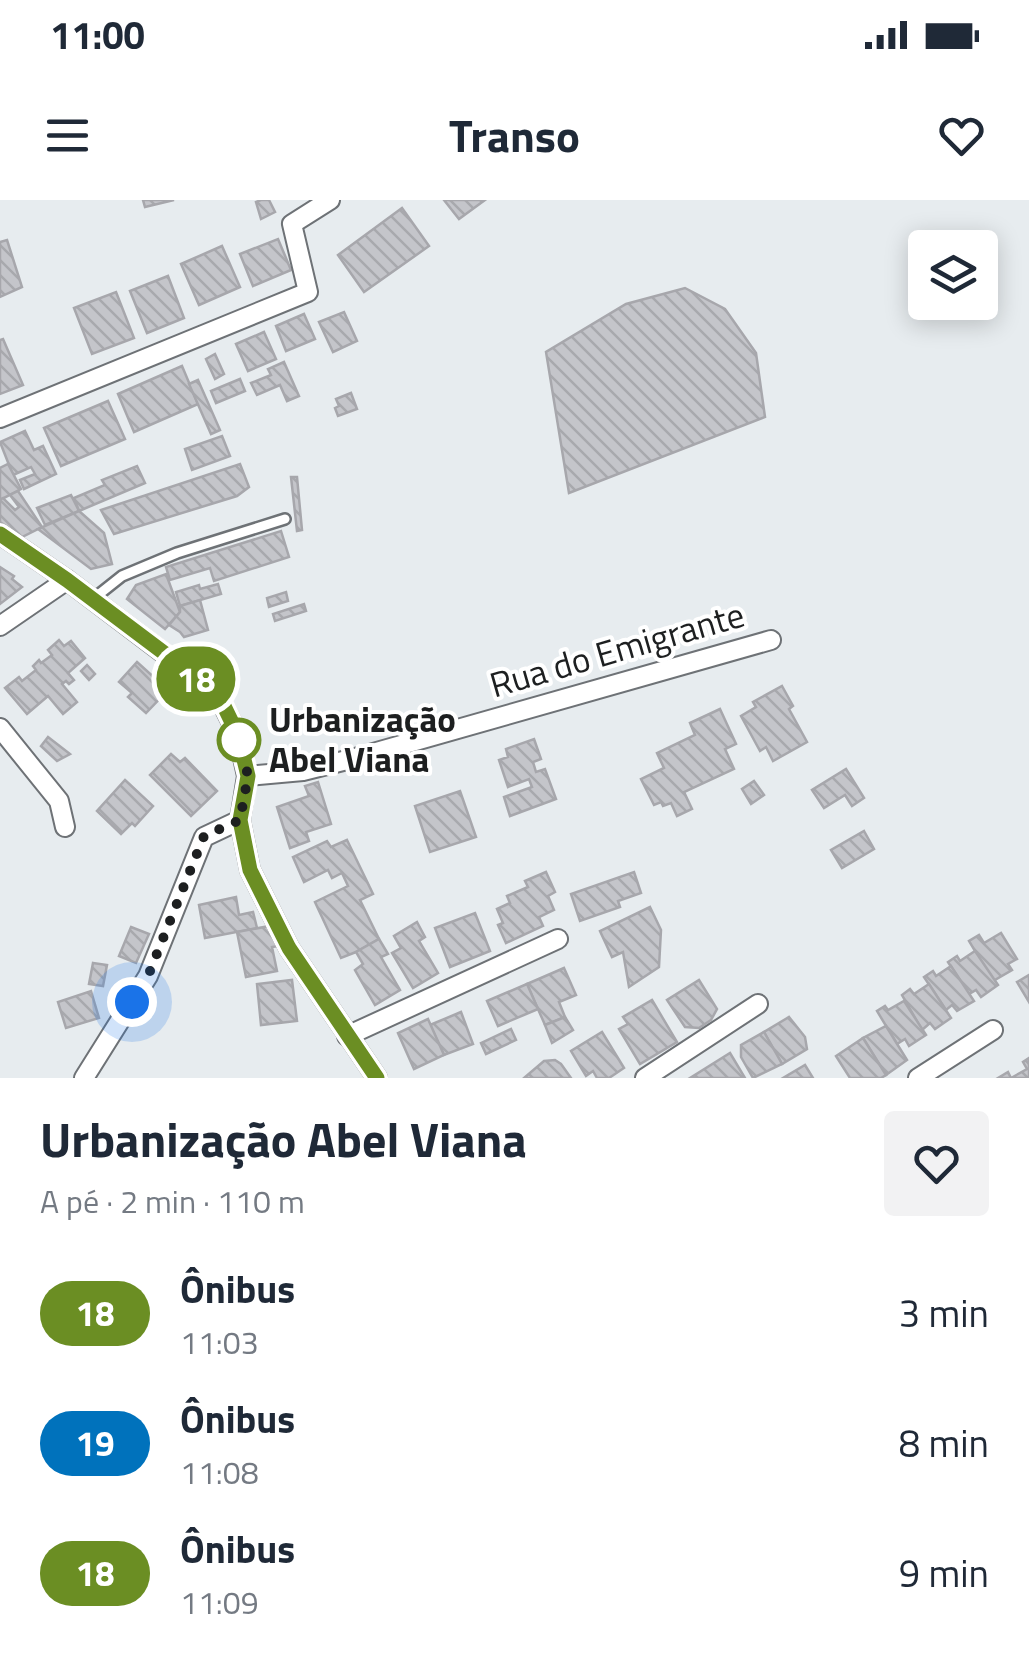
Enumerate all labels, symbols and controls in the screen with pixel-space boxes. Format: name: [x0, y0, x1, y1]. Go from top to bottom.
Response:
text: 11:00: [50, 6, 145, 64]
text: Transo: [449, 101, 580, 169]
icon: menu: [40, 108, 95, 163]
icon: heart: [934, 108, 989, 163]
map controls: [908, 230, 998, 320]
button: layers: [908, 230, 998, 320]
street label: Rua do Emigrante: [483, 587, 750, 711]
line badge: 18: [151, 646, 241, 712]
text: 18: [176, 652, 216, 706]
place label: Urbanização Abel Viana: [269, 692, 456, 786]
marker: Urbanização Abel Viana: [218, 719, 260, 761]
your location: [107, 977, 157, 1027]
text: Urbanização Abel Viana: [40, 1103, 527, 1176]
button: heart: [884, 1111, 989, 1216]
text: A pé · 2 min · 110 m: [40, 1177, 305, 1225]
text: Ônibus: [180, 1260, 295, 1318]
text: 3 min: [899, 1284, 989, 1342]
text: 18: [75, 1286, 115, 1340]
text: 11:03: [180, 1318, 259, 1366]
text: Ônibus: [180, 1390, 295, 1448]
text: 8 min: [899, 1414, 989, 1472]
text: 19: [75, 1416, 115, 1470]
text: 11:08: [180, 1448, 259, 1496]
text: Ônibus: [180, 1520, 295, 1578]
text: 9 min: [899, 1544, 989, 1602]
text: 18: [75, 1546, 115, 1600]
text: 11:09: [180, 1578, 259, 1626]

